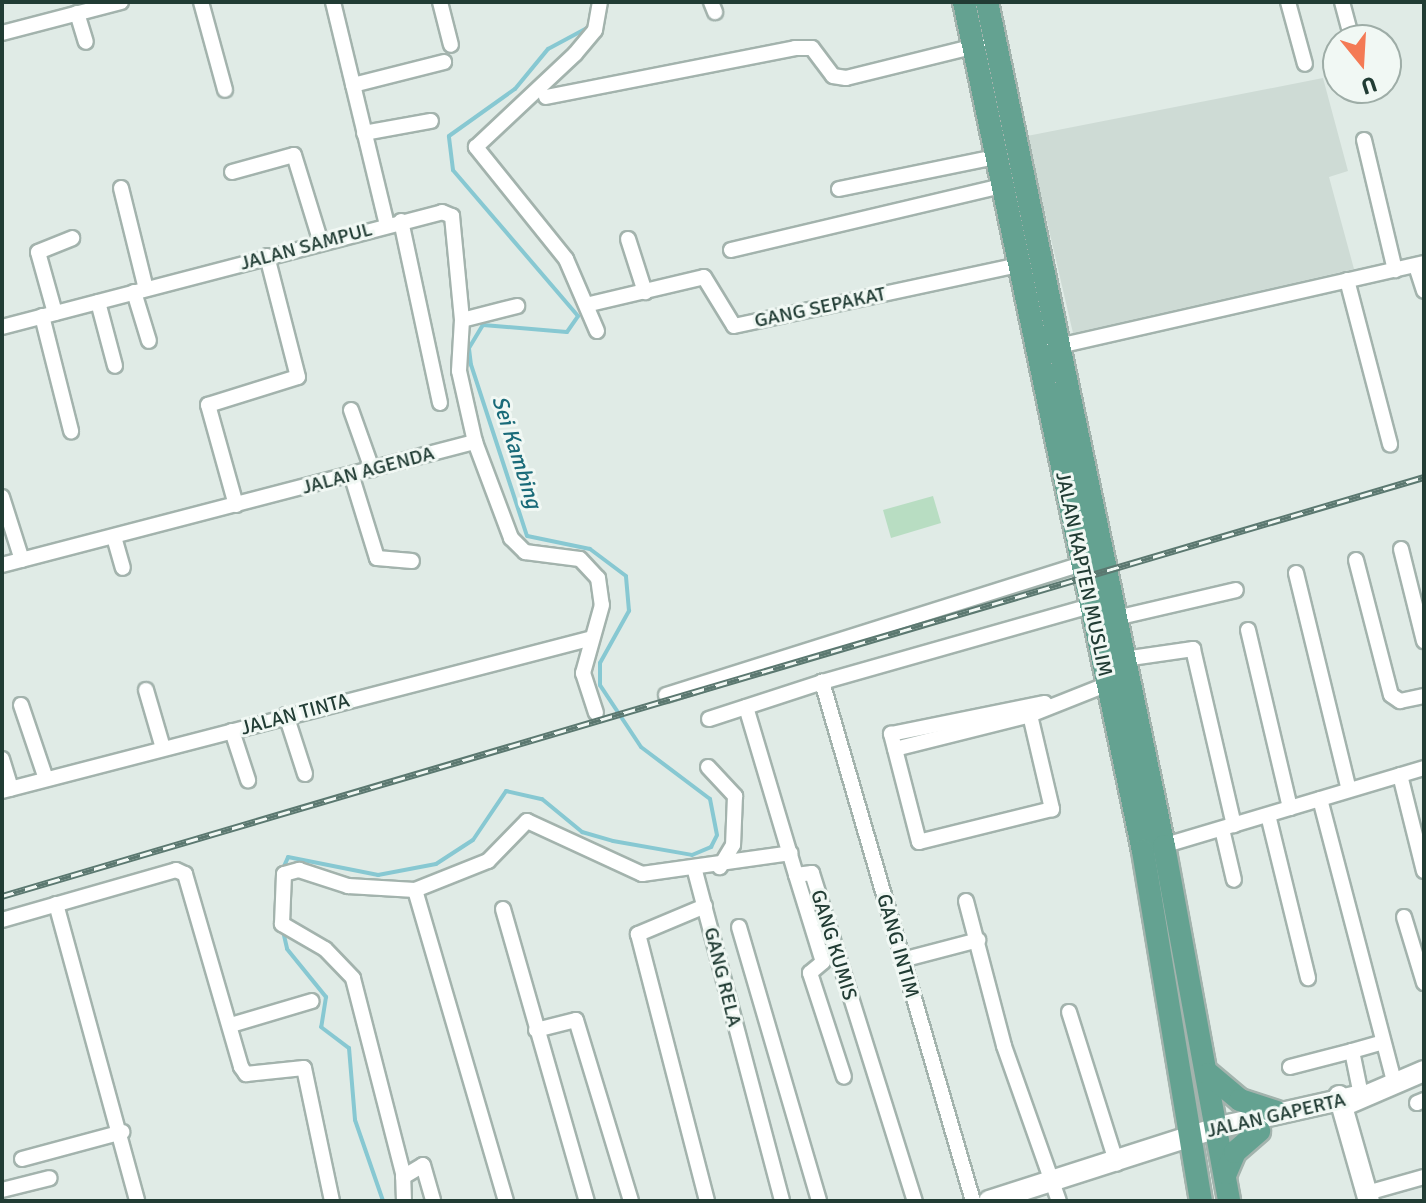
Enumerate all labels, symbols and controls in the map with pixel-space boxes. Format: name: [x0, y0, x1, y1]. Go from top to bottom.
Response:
north arrow: [1322, 24, 1402, 104]
text: U: [1358, 70, 1380, 101]
street label: JALAN SAMPUL: [237, 217, 375, 275]
street label: GANG SEPAKAT: [752, 281, 888, 333]
water label: Sei Kambing: [486, 392, 548, 512]
street label: JALAN AGENDA: [299, 441, 437, 499]
street label: JALAN KAPTEN MUSLIM: [1051, 469, 1117, 679]
street label: JALAN TINTA: [238, 688, 352, 740]
street label: GANG KUMIS: [806, 887, 862, 1003]
street label: GANG INTIM: [872, 891, 924, 1001]
street label: GANG RELA: [699, 925, 747, 1029]
street label: JALAN GAPERTA: [1204, 1087, 1348, 1143]

